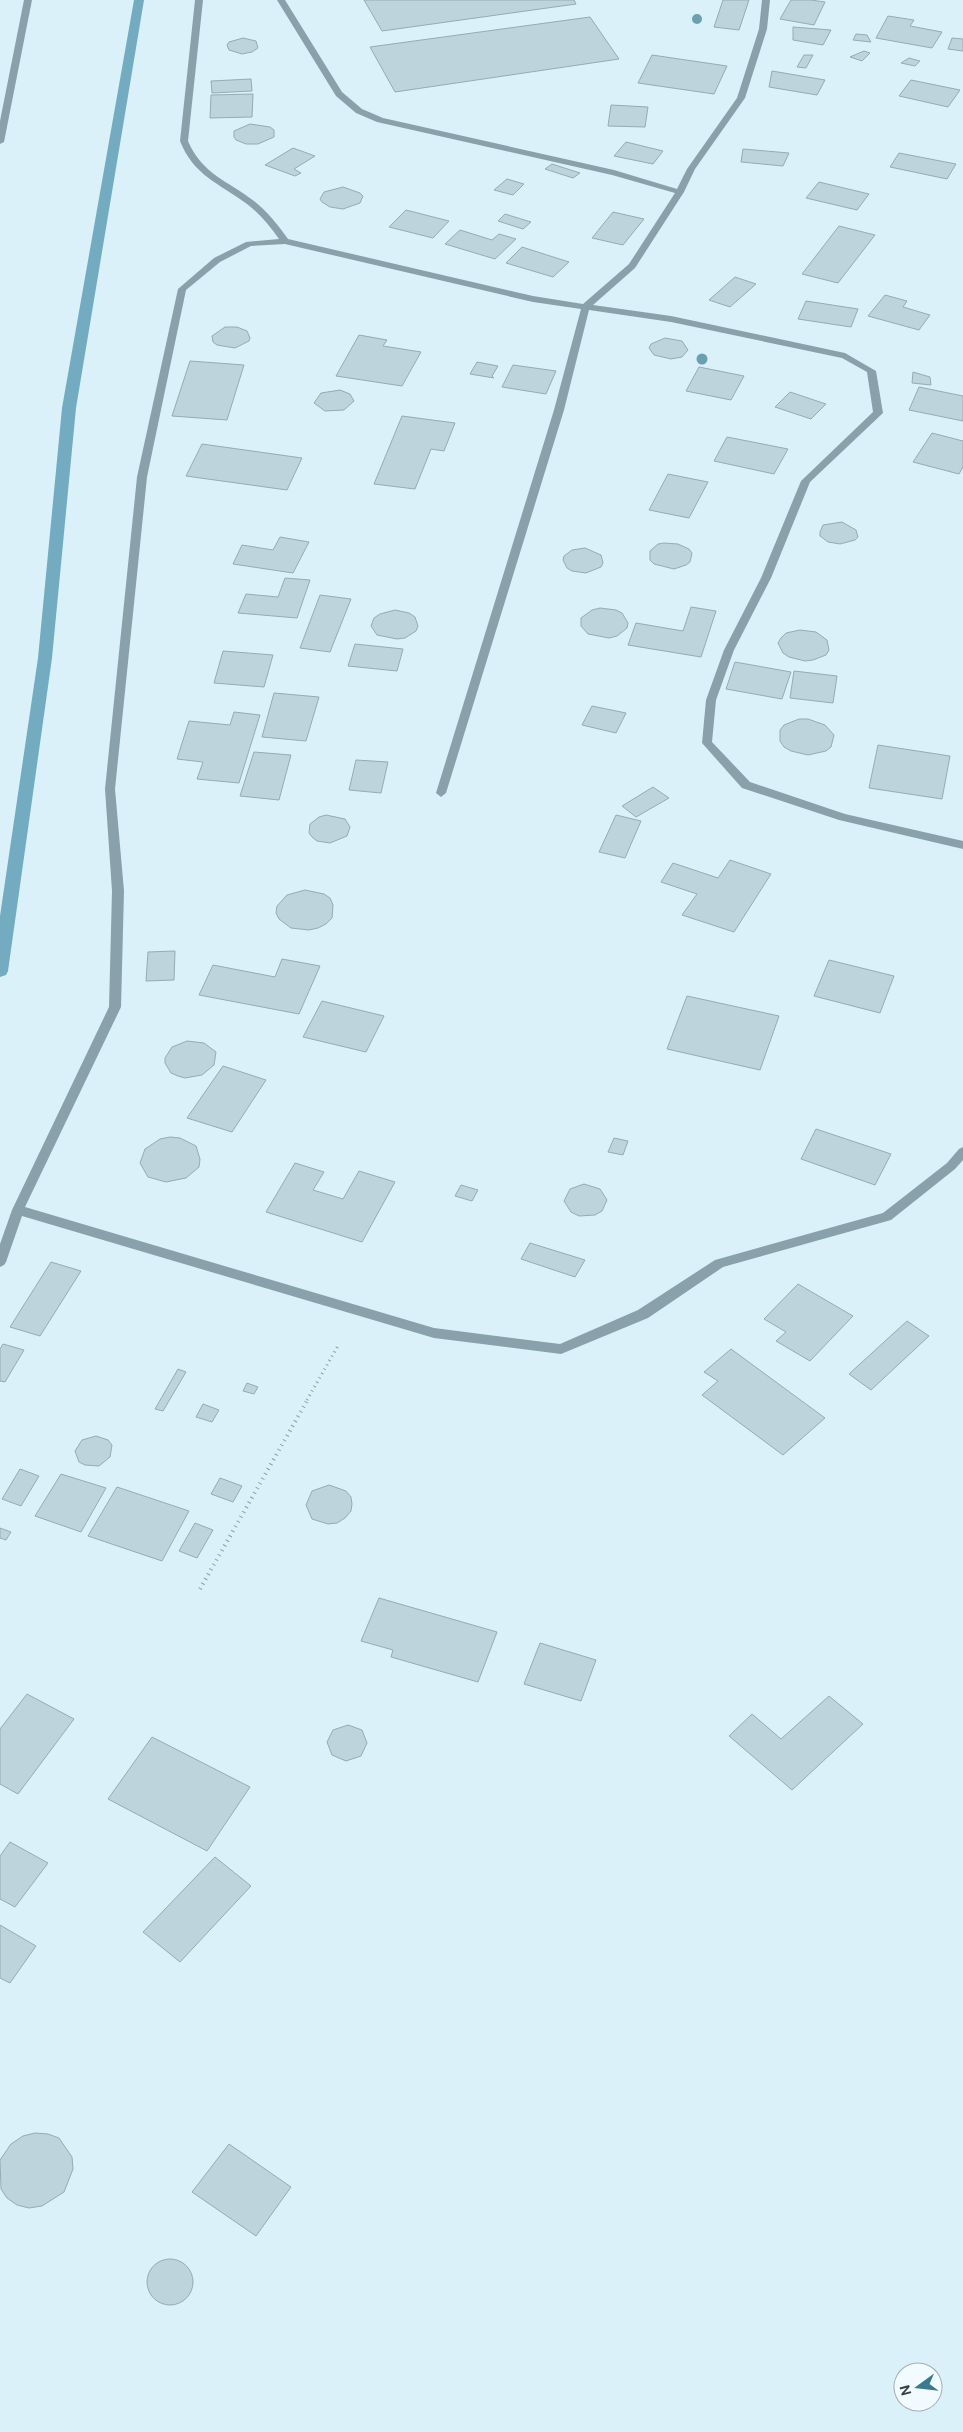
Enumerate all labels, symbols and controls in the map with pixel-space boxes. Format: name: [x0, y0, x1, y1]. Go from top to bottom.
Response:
north arrow: [893, 2362, 943, 2412]
text: N: [895, 2383, 915, 2398]

